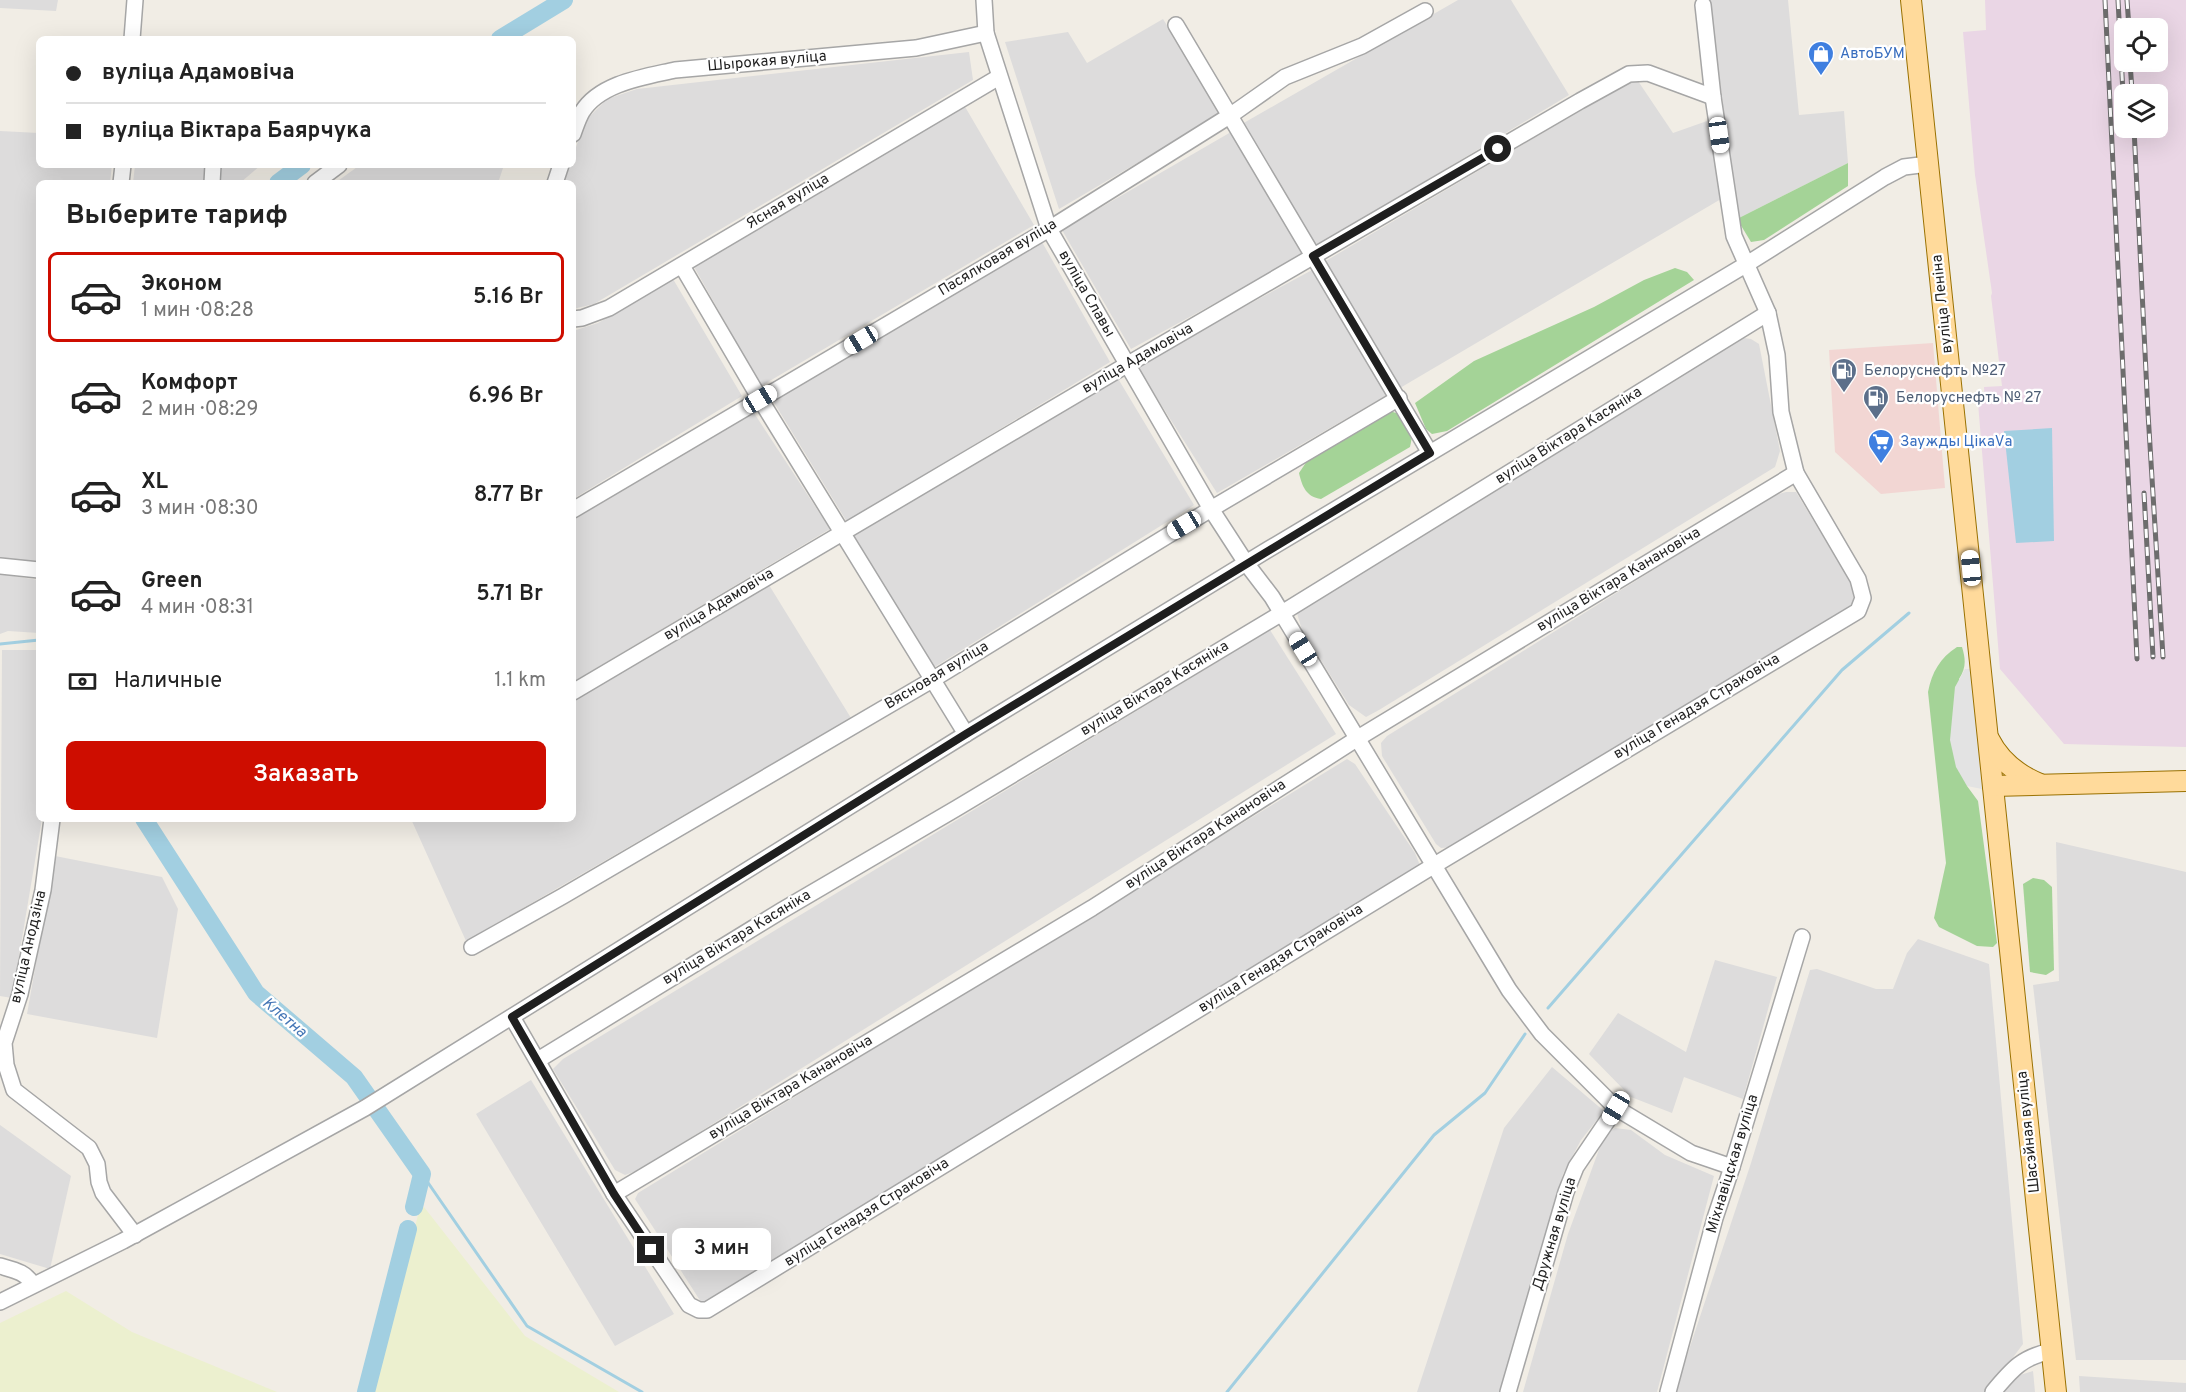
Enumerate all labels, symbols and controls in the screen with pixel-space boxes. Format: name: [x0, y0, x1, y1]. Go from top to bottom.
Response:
map controls: [2114, 18, 2168, 138]
button: locate: [2114, 18, 2168, 72]
shop icon: АвтоБУМ: [1806, 39, 1836, 77]
place label: АвтоБУМ: [1840, 45, 1905, 64]
street label: Шырокая вуліца: [707, 47, 827, 77]
text: вуліца Адамовіча: [102, 60, 295, 87]
button: layers: [2114, 84, 2168, 138]
car: [1708, 116, 1730, 154]
text: вуліца Віктара Баярчука: [102, 118, 371, 145]
route start: [1484, 135, 1511, 162]
street label: Ясная вуліца: [743, 170, 833, 234]
text: Выберите тариф: [66, 199, 288, 233]
street label: Пасялковая вуліца: [935, 215, 1061, 301]
street label: вуліца Славы: [1054, 247, 1118, 341]
street label: вуліца Леніна: [1928, 254, 1958, 354]
icon: car: [69, 270, 123, 324]
text: Эконом: [141, 271, 222, 298]
text: 5.16 Br: [473, 284, 543, 311]
text: 1 мин · 08:28: [141, 298, 254, 324]
street label: вуліца Адамовіча: [1079, 319, 1197, 399]
car: [841, 323, 881, 357]
fuel station icon: Белоруснефть №27: [1829, 356, 1859, 394]
place label: Белоруснефть №27: [1864, 362, 2006, 381]
icon: car: [69, 369, 123, 423]
text: Комфорт: [141, 370, 238, 397]
car: [740, 382, 780, 416]
text: 6.96 Br: [468, 383, 543, 410]
street label: вуліца Віктара Касяніка: [1492, 383, 1646, 489]
fuel station icon: Белоруснефть № 27: [1861, 383, 1891, 421]
place label: Белоруснефть № 27: [1896, 389, 2041, 408]
text: 2 мин · 08:29: [141, 397, 258, 423]
supermarket icon: Заужды ЦікаVа: [1866, 427, 1896, 465]
place label: Заужды ЦікаVа: [1900, 433, 2012, 452]
icon: car: [69, 468, 123, 522]
text: XL: [141, 469, 168, 496]
text: 8.77 Br: [474, 482, 543, 509]
text: 3 мин · 08:30: [141, 496, 259, 522]
car: [1164, 508, 1204, 542]
street label: вуліца Віктара Канановіча: [1534, 523, 1704, 637]
car: [1960, 549, 1982, 587]
street label: вуліца Адамовіча: [660, 565, 778, 645]
icon: car: [69, 567, 123, 621]
text: Green: [141, 568, 203, 595]
text: 5.71 Br: [476, 581, 543, 608]
text: 4 мин · 08:31: [141, 595, 254, 621]
car: [1286, 629, 1320, 669]
street label: вуліца Віктара Касяніка: [1077, 637, 1233, 741]
street label: Вясновая вуліца: [882, 638, 992, 714]
street label: вуліца Генадзя Страковіча: [1610, 650, 1784, 764]
icon: cash: [66, 665, 99, 698]
text: Наличные: [114, 668, 222, 695]
text: 1.1 km: [494, 668, 546, 694]
button: Заказать: [66, 741, 546, 810]
street label: вуліца Віктара Канановіча: [1122, 776, 1290, 894]
street label: вуліца Віктара Касяніка: [659, 886, 815, 990]
street label: вуліца Анодзіна: [7, 889, 51, 1005]
street label: вуліца Генадзя Страковіча: [1195, 900, 1367, 1018]
water label: Клетна: [258, 994, 311, 1043]
street label: вуліца Віктара Канановіча: [706, 1031, 876, 1145]
street label: Шасэйная вуліца: [2013, 1070, 2045, 1194]
car: [1599, 1088, 1633, 1128]
street label: Міхнавіцская вуліца: [1703, 1092, 1763, 1236]
street label: вуліца Генадзя Страковіча: [781, 1154, 953, 1272]
street label: Дружная вуліца: [1529, 1175, 1581, 1293]
callout: 3 мин: [672, 1229, 771, 1271]
route end: [637, 1236, 664, 1263]
text: 3 мин: [694, 1236, 749, 1262]

